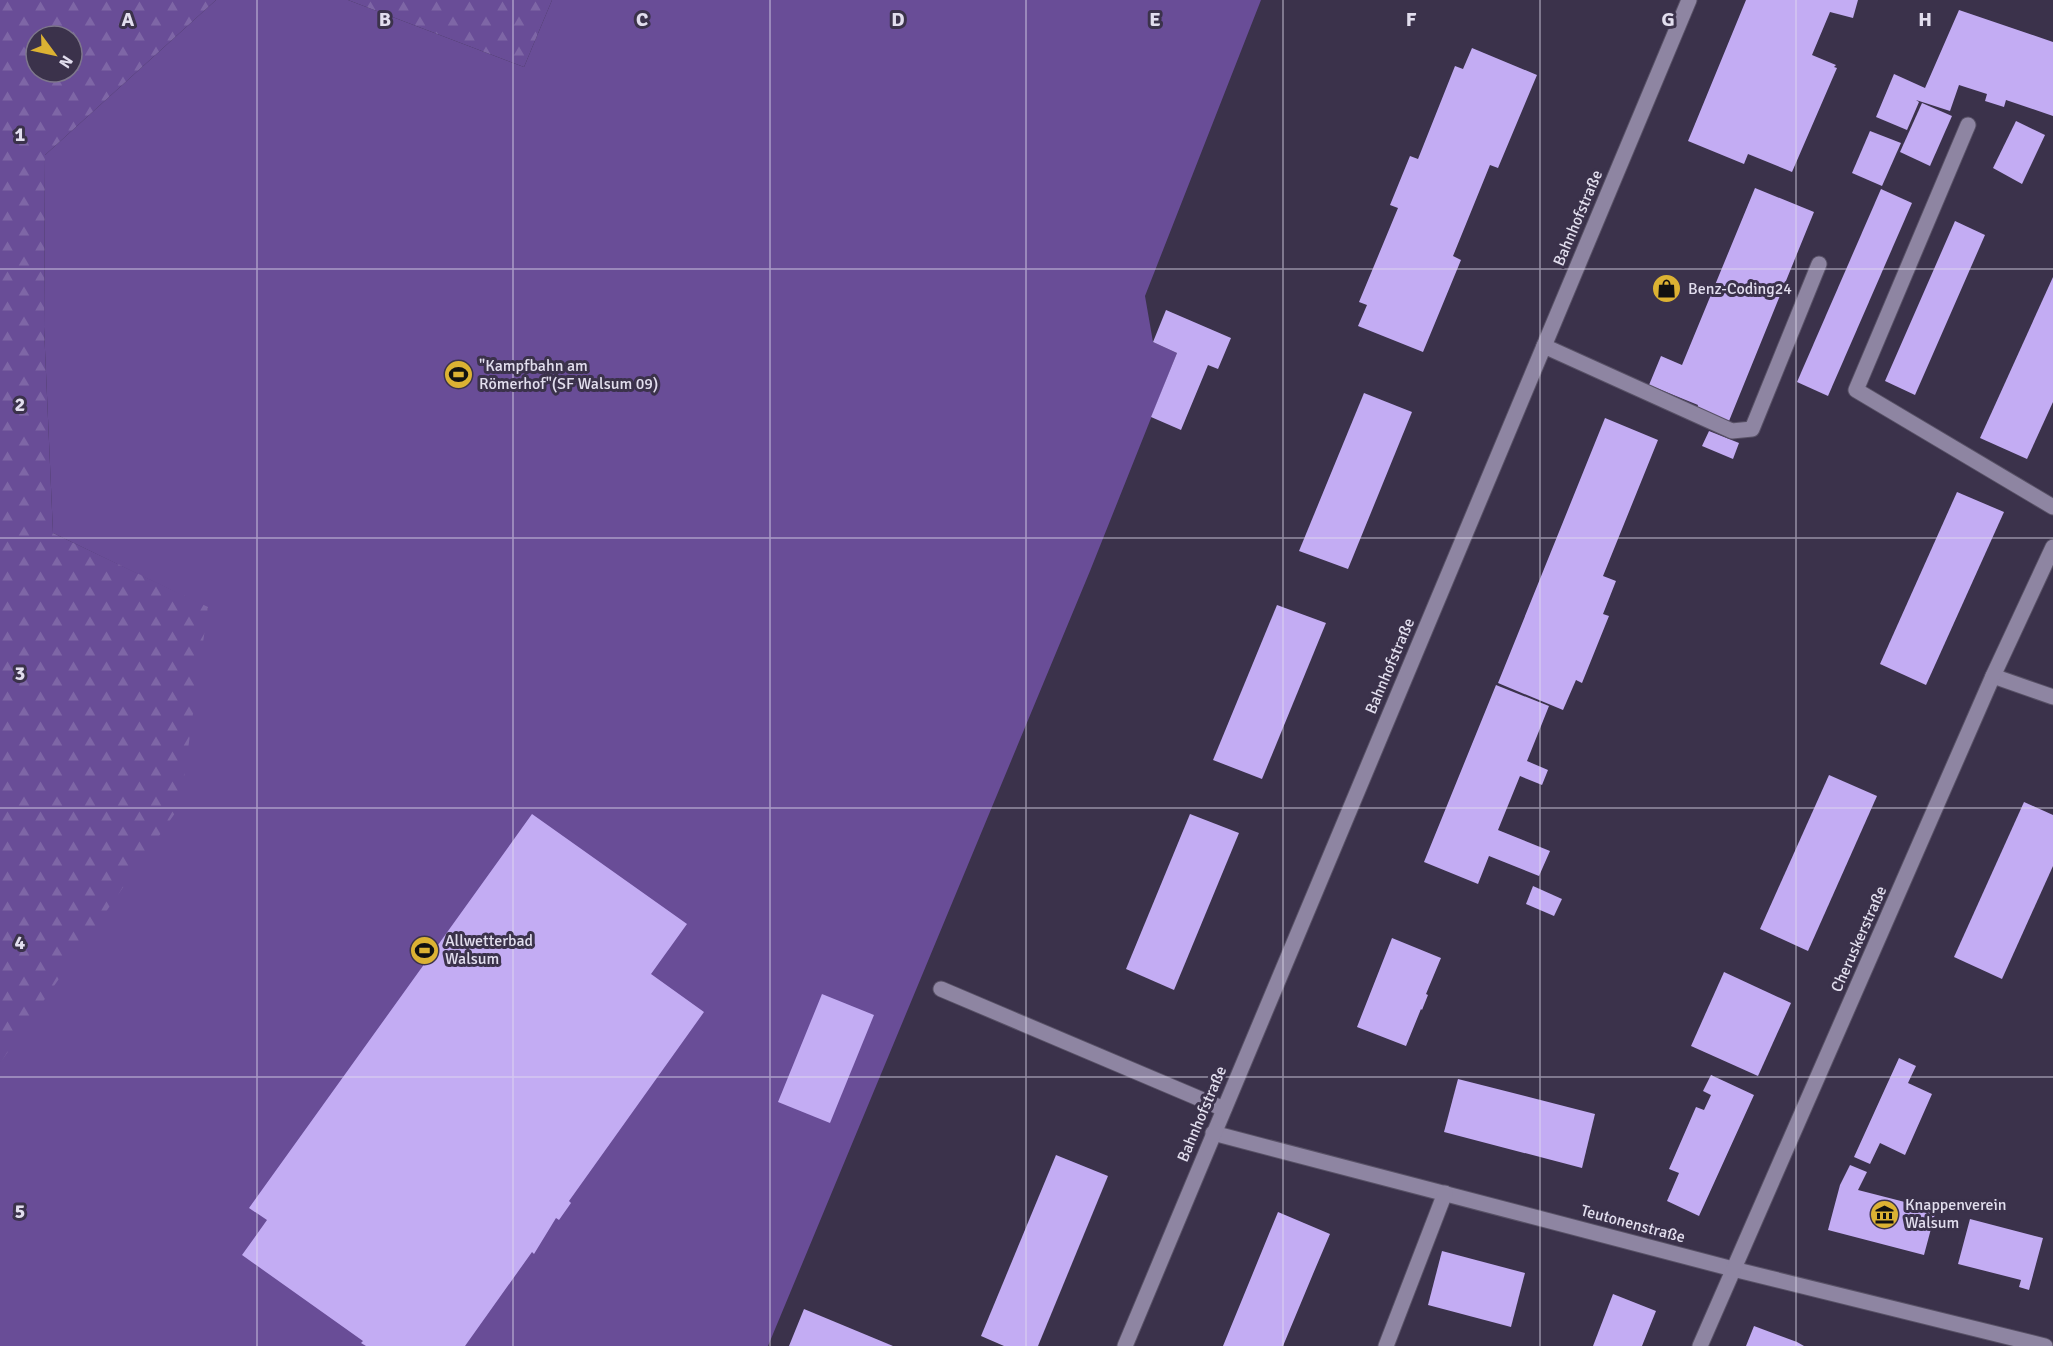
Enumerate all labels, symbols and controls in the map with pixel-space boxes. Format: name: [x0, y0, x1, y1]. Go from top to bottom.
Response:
text: A: [122, 7, 135, 32]
text: B: [379, 7, 391, 32]
text: C: [636, 7, 648, 32]
text: D: [891, 7, 905, 32]
text: E: [1149, 7, 1161, 32]
text: F: [1406, 7, 1417, 32]
text: G: [1661, 7, 1675, 32]
text: H: [1918, 7, 1932, 32]
north arrow: [24, 24, 84, 84]
text: N: [54, 52, 77, 72]
text: 1: [15, 122, 26, 147]
street label: Bahnhofstraße: [1549, 167, 1607, 269]
shop icon: Benz-Coding24: [1651, 273, 1683, 305]
place label: Benz-Coding24: [1688, 279, 1792, 299]
place label: "Kampfbahn am Römerhof"(SF Walsum 09): [479, 356, 658, 394]
sports icon: "Kampfbahn am Römerhof"(SF Walsum 09): [442, 359, 474, 391]
text: 2: [15, 392, 25, 417]
street label: Bahnhofstraße: [1361, 615, 1419, 717]
text: 3: [15, 661, 25, 686]
street label: Cheruskerstraße: [1827, 883, 1891, 995]
text: 4: [15, 930, 26, 955]
place label: Allwetterbad Walsum: [445, 931, 533, 969]
sports icon: Allwetterbad Walsum: [408, 934, 440, 966]
street label: Bahnhofstraße: [1173, 1063, 1231, 1165]
place label: Knappenverein Walsum: [1905, 1195, 2007, 1233]
museum icon: Knappenverein Walsum: [1868, 1198, 1900, 1230]
text: 5: [15, 1199, 25, 1224]
street label: Teutonenstraße: [1579, 1200, 1687, 1248]

